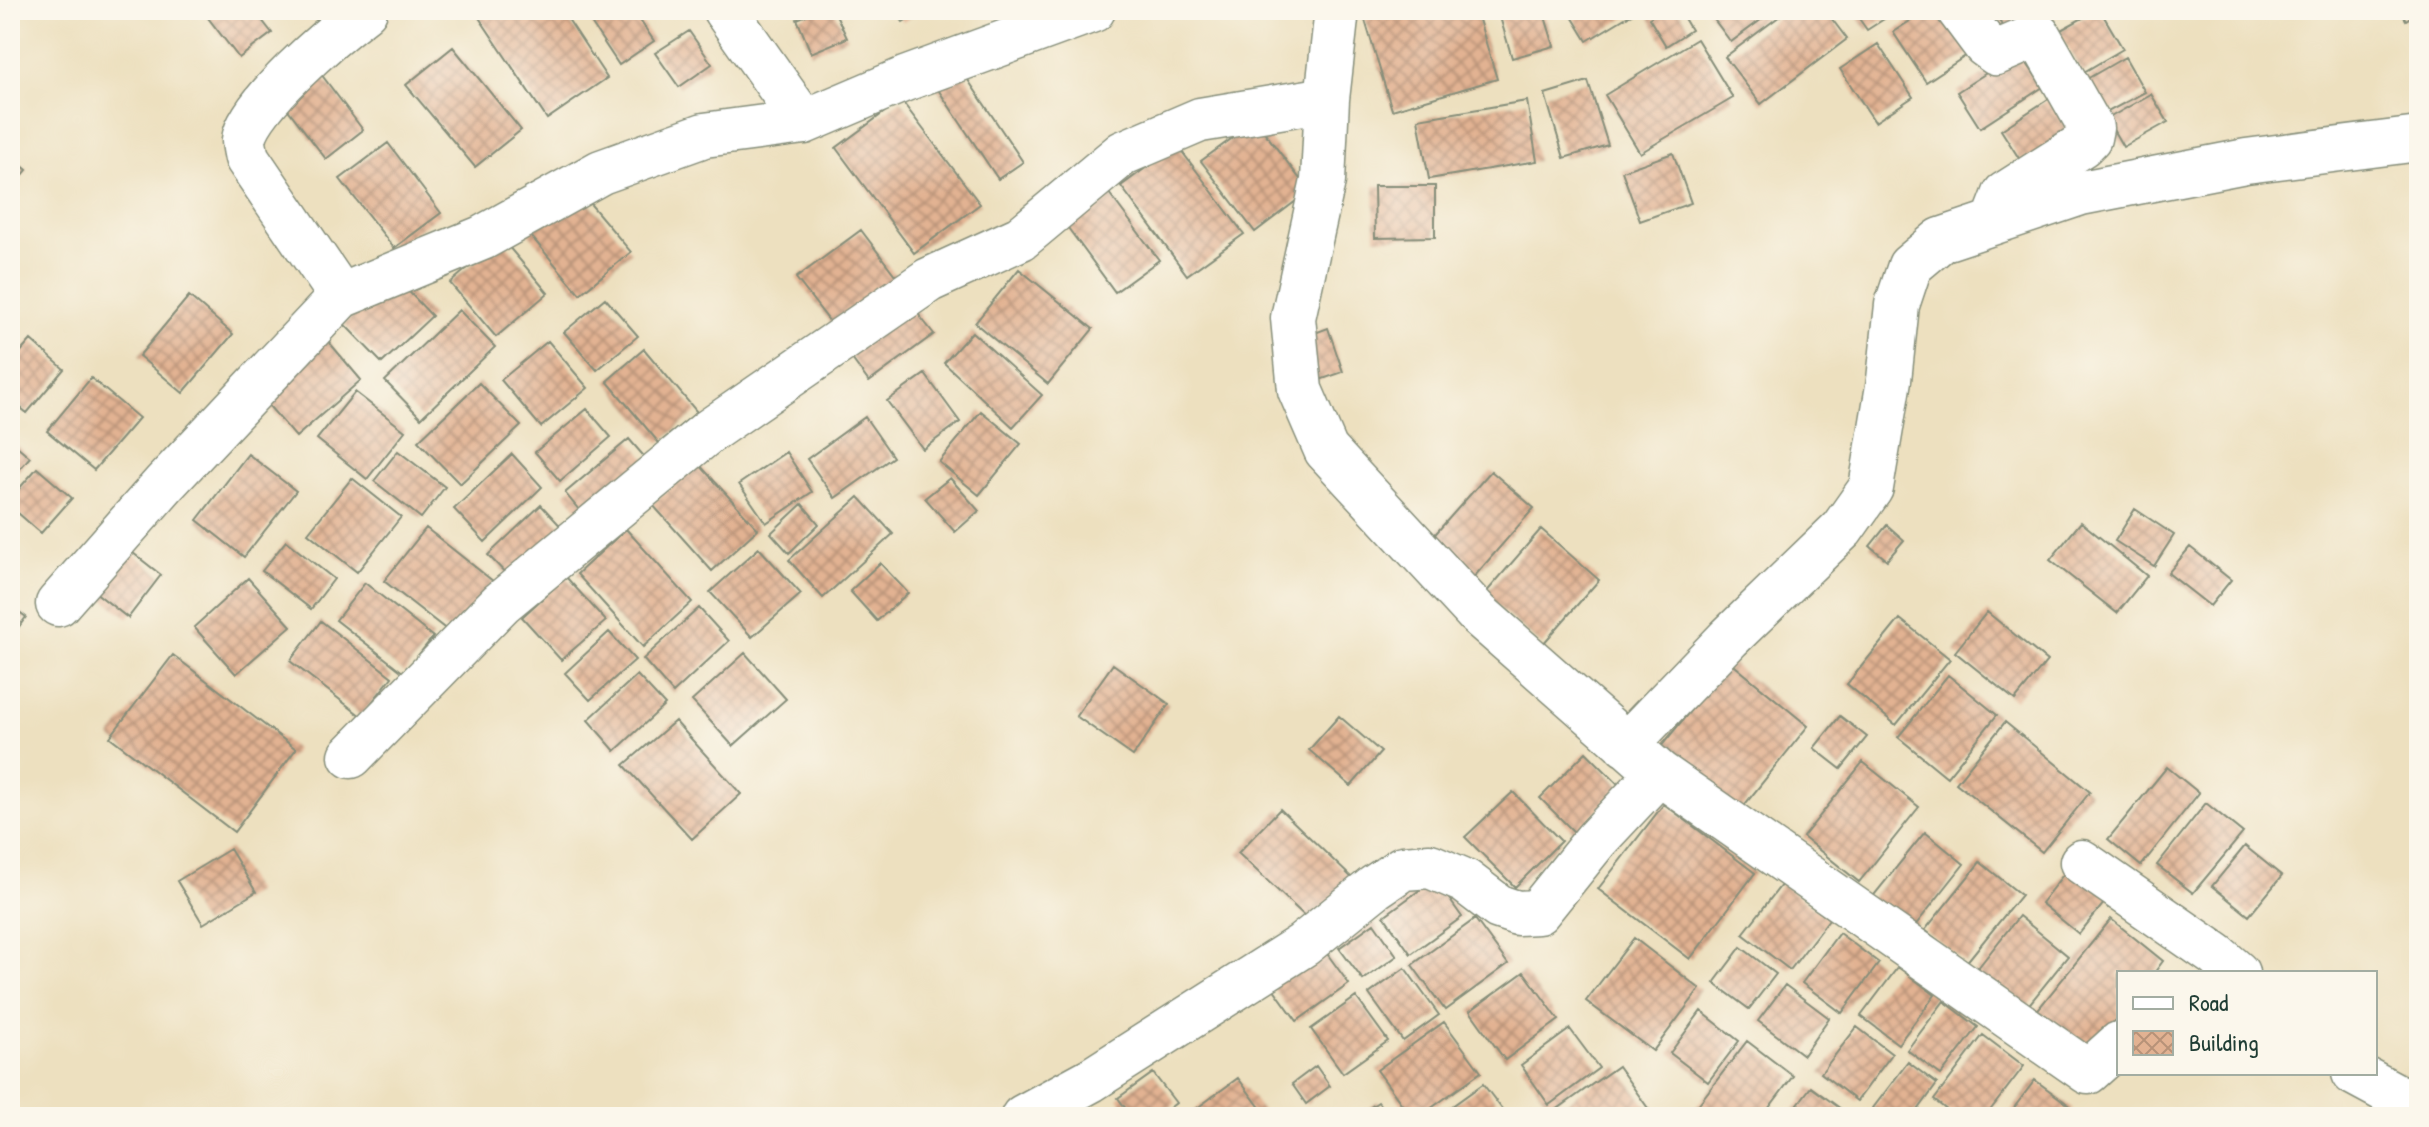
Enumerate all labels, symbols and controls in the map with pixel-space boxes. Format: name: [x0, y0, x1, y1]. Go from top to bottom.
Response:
legend: [2117, 971, 2377, 1075]
text: Road: [2189, 986, 2228, 1018]
text: Building: [2189, 1026, 2259, 1058]

